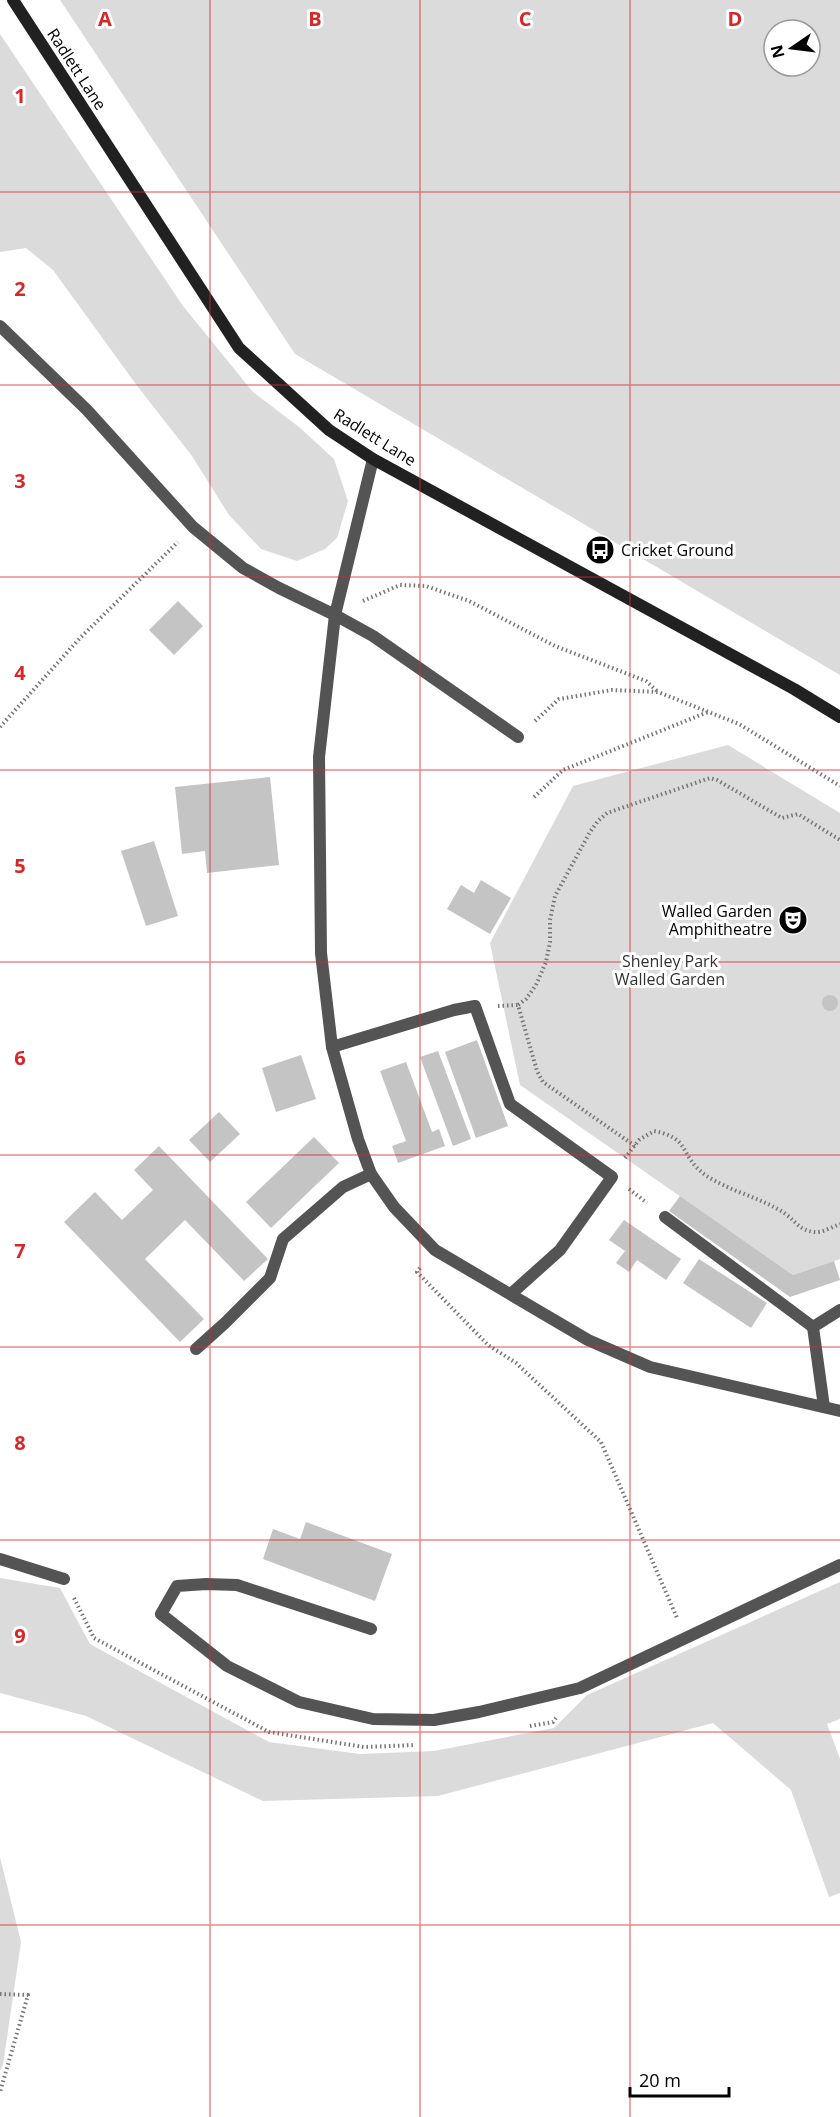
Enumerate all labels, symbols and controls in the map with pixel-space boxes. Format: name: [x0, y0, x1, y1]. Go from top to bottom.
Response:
text: A: [98, 5, 112, 32]
text: B: [308, 5, 322, 32]
text: C: [519, 5, 532, 32]
text: D: [728, 5, 742, 32]
north arrow: [762, 18, 822, 78]
street label: Radlett Lane: [42, 24, 112, 114]
text: N: [765, 43, 790, 61]
text: 1: [14, 82, 26, 109]
text: 2: [14, 275, 26, 302]
street label: Radlett Lane: [330, 403, 420, 471]
text: 3: [14, 467, 26, 494]
bus stop icon: Cricket Ground: [584, 534, 616, 566]
place label: Cricket Ground: [621, 539, 734, 561]
text: 4: [14, 659, 26, 686]
text: 5: [14, 852, 26, 879]
place label: Walled Garden Amphitheatre: [662, 900, 772, 940]
theatre icon: Walled Garden Amphitheatre: [777, 904, 809, 936]
park label: Shenley Park Walled Garden: [615, 950, 725, 990]
text: 6: [14, 1044, 26, 1071]
text: 7: [14, 1237, 26, 1264]
text: 8: [14, 1429, 26, 1456]
text: 9: [14, 1622, 26, 1649]
scale bar: [630, 2060, 729, 2098]
text: 20 m: [639, 2068, 681, 2092]

